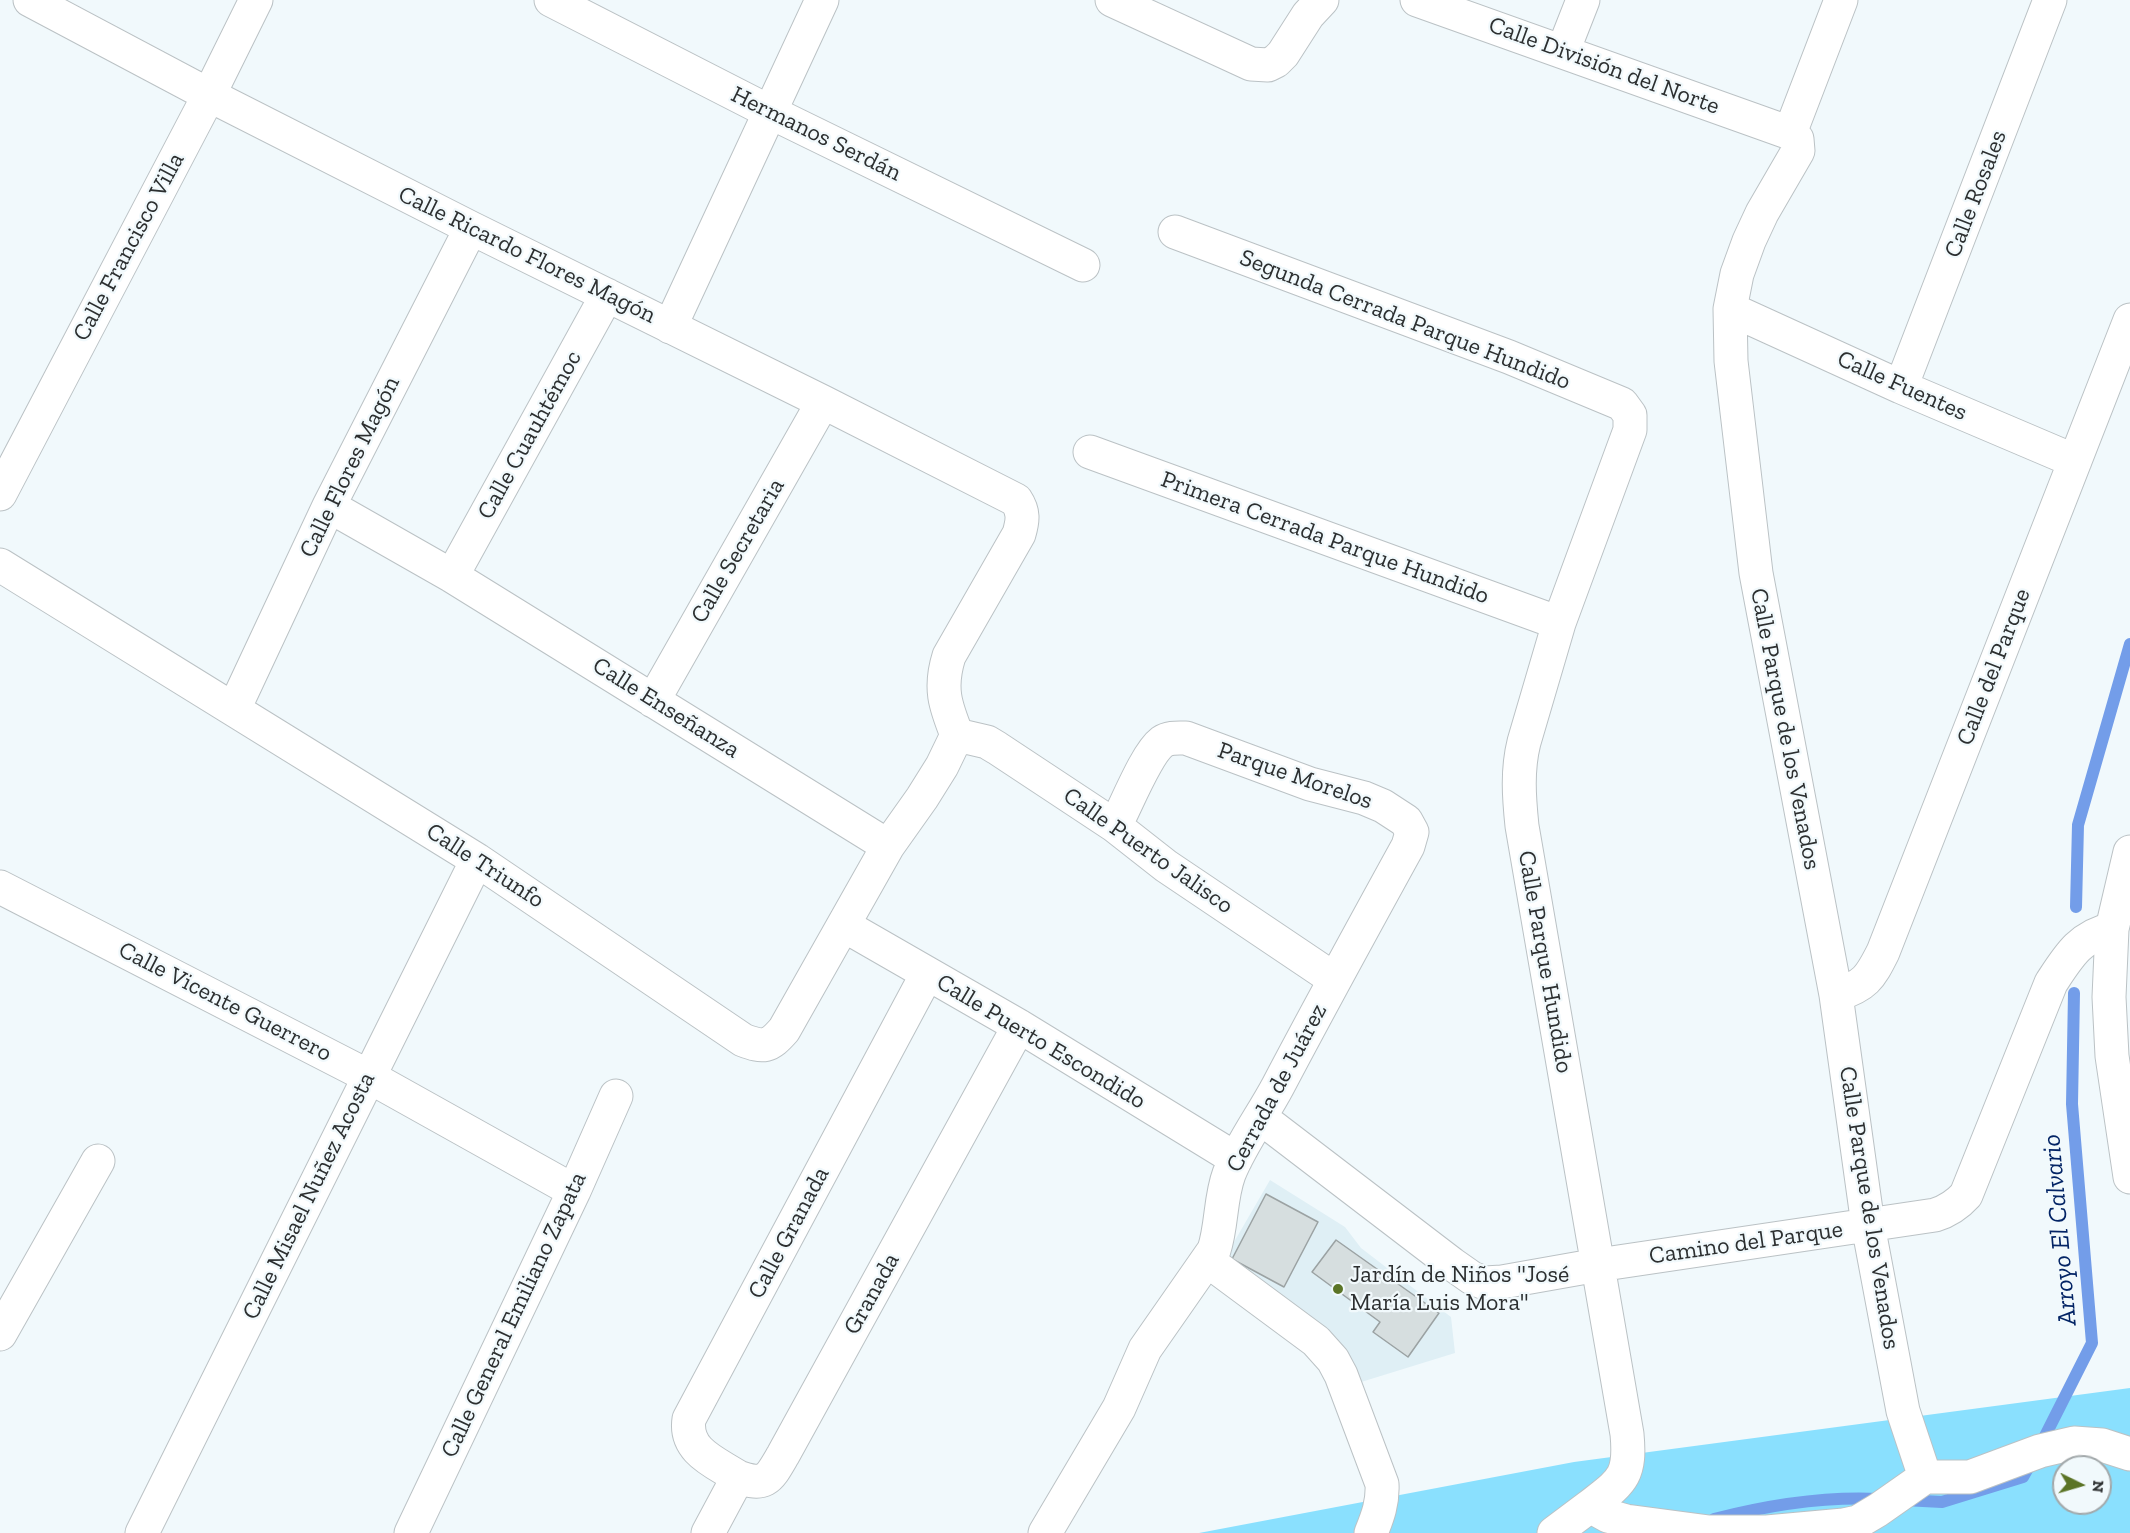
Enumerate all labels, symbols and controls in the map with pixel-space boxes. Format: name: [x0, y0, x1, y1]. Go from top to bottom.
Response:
street label: Calle División del Norte: [1485, 11, 1723, 121]
street label: Hermanos Serdán: [726, 80, 906, 188]
street label: Calle Rosales: [1939, 126, 2013, 262]
street label: Calle Francisco Villa: [67, 148, 191, 346]
street label: Calle Ricardo Flores Magón: [394, 180, 660, 330]
street label: Segunda Cerrada Parque Hundido: [1236, 243, 1574, 397]
street label: Calle Fuentes: [1833, 345, 1971, 427]
street label: Calle Cuauhtémoc: [472, 346, 588, 524]
street label: Calle Flores Magón: [294, 372, 406, 562]
street label: Primera Cerrada Parque Hundido: [1157, 465, 1493, 611]
street label: Calle Secretaria: [685, 474, 791, 628]
street label: Calle del Parque: [1951, 584, 2037, 750]
street label: Calle Parque de los Venados: [1744, 586, 1826, 872]
street label: Calle Enseñanza: [587, 651, 745, 765]
street label: Parque Morelos: [1214, 736, 1376, 816]
street label: Calle Puerto Jalisco: [1058, 782, 1238, 920]
street label: Calle Triunfo: [421, 817, 549, 915]
street label: Calle Parque Hundido: [1511, 849, 1579, 1075]
street label: Calle Vicente Guerrero: [114, 936, 336, 1068]
street label: Calle Puerto Escondido: [931, 968, 1151, 1116]
street label: Cerrada de Juárez: [1220, 999, 1334, 1177]
street label: Calle Parque de los Venados: [1832, 1064, 1906, 1352]
street label: Calle Misael Nuñez Acosta: [237, 1068, 381, 1324]
water label: Arroyo El Calvario: [2036, 1133, 2084, 1327]
street label: Calle Granada: [742, 1162, 836, 1304]
street label: Calle General Emiliano Zapata: [435, 1168, 593, 1462]
street label: Camino del Parque: [1647, 1215, 1845, 1271]
street label: Granada: [838, 1248, 906, 1340]
place label: Jardín de Niños "José María Luis Mora": [1350, 1261, 1569, 1317]
marker: Jardín de Niños "José María Luis Mora": [1331, 1282, 1345, 1296]
north arrow: [2052, 1455, 2112, 1515]
text: N: [2088, 1480, 2108, 1493]

